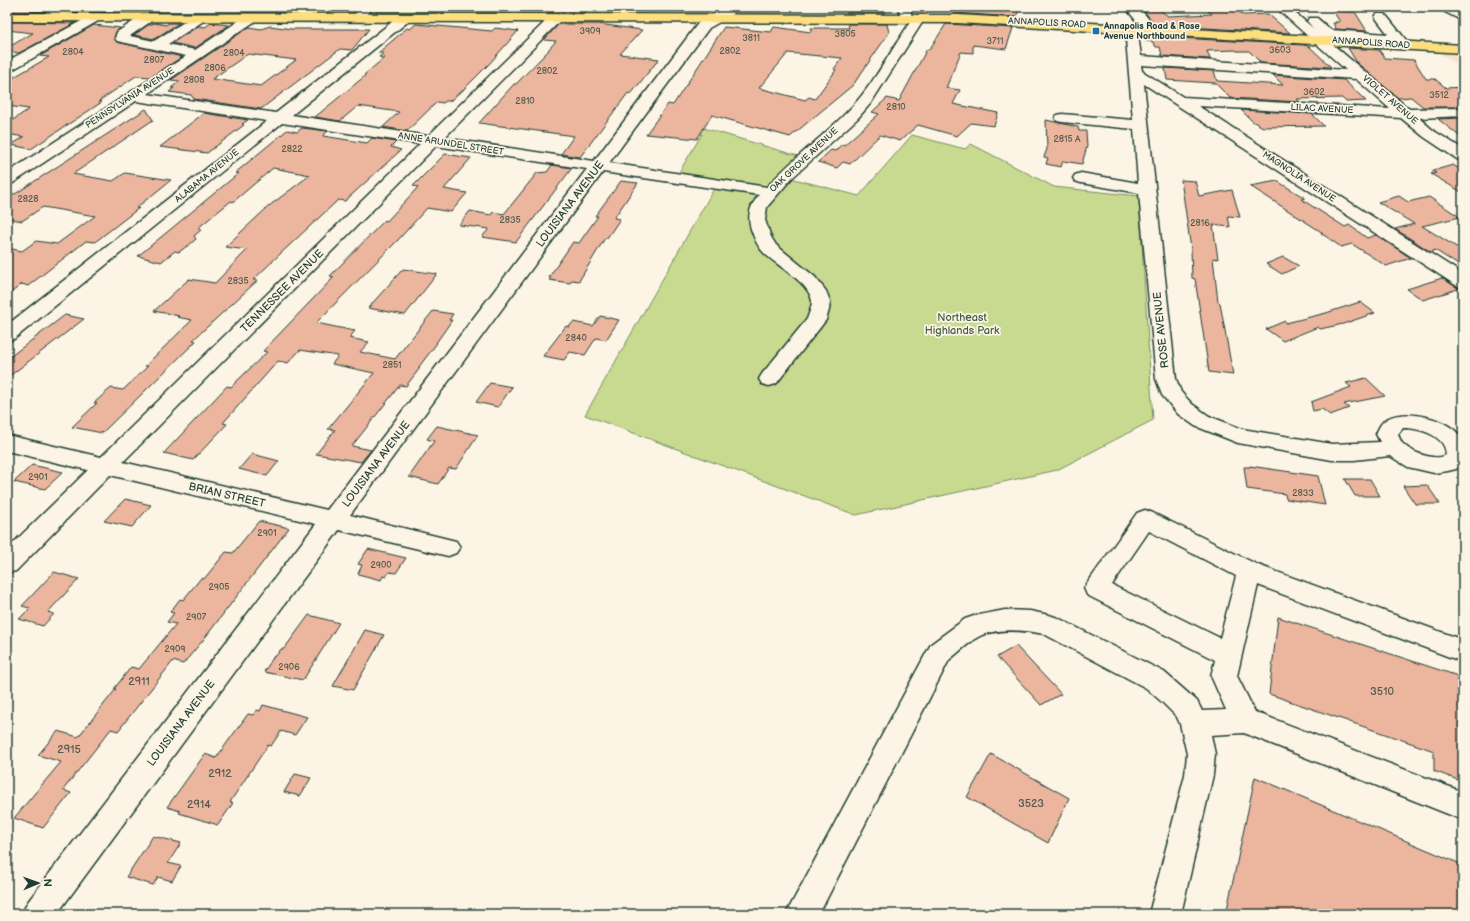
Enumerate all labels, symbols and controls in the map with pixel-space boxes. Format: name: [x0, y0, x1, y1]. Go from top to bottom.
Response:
street label: ANNAPOLIS ROAD: [1008, 15, 1087, 31]
place label: Annapolis Road & Rose Avenue Northbound: [1103, 21, 1200, 42]
house number: 3909: [579, 26, 601, 37]
marker: Annapolis Road & Rose Avenue Northbound: [1091, 26, 1101, 36]
house number: 3805: [834, 29, 856, 40]
house number: 3811: [742, 33, 760, 44]
street label: ANNAPOLIS ROAD: [1332, 35, 1411, 51]
house number: 3711: [987, 36, 1003, 47]
house number: 3603: [1269, 45, 1291, 56]
house number: 2802: [719, 46, 741, 57]
house number: 2804: [62, 47, 84, 58]
house number: 2804: [223, 48, 245, 59]
house number: 2807: [144, 55, 165, 66]
house number: 2806: [204, 63, 226, 74]
street label: PENNSYLVANIA AVENUE: [84, 65, 176, 131]
house number: 2802: [536, 66, 558, 77]
street label: VIOLET AVENUE: [1360, 73, 1420, 127]
house number: 2808: [183, 75, 205, 86]
house number: 3602: [1303, 87, 1326, 98]
house number: 3512: [1429, 90, 1449, 101]
house number: 2810: [515, 96, 535, 107]
house number: 2810: [886, 102, 906, 113]
street label: LILAC AVENUE: [1290, 102, 1354, 116]
street label: OAK GROVE AVENUE: [767, 125, 841, 195]
street label: ANNE ARUNDEL STREET: [397, 130, 505, 158]
house number: 2815 A: [1053, 134, 1081, 145]
house number: 2822: [281, 144, 303, 155]
street label: ALABAMA AVENUE: [173, 147, 241, 205]
street label: MAGNOLIA AVENUE: [1260, 149, 1338, 205]
street label: LOUISIANA AVENUE: [534, 159, 606, 249]
house number: 2828: [17, 194, 39, 205]
house number: 2835: [499, 215, 521, 226]
house number: 2816: [1190, 218, 1210, 229]
street label: TENNESSEE AVENUE: [238, 247, 326, 335]
house number: 2835: [227, 276, 249, 287]
street label: ROSE AVENUE: [1151, 291, 1171, 369]
park label: Northeast Highlands Park: [925, 311, 1000, 337]
house number: 2840: [565, 333, 587, 344]
house number: 2851: [382, 360, 402, 371]
street label: LOUISIANA AVENUE: [340, 419, 412, 509]
house number: 2901: [28, 472, 48, 483]
street label: BRIAN STREET: [187, 480, 267, 510]
house number: 2833: [1292, 488, 1314, 499]
house number: 2901: [257, 528, 277, 539]
house number: 2900: [370, 560, 392, 571]
house number: 2905: [209, 582, 229, 593]
house number: 2907: [186, 612, 207, 623]
house number: 2909: [164, 644, 186, 655]
house number: 2906: [278, 662, 300, 673]
house number: 2911: [128, 675, 150, 688]
street label: LOUISIANA AVENUE: [145, 678, 217, 768]
house number: 3510: [1370, 685, 1394, 698]
house number: 2915: [57, 743, 81, 756]
house number: 2912: [208, 767, 232, 780]
house number: 3523: [1018, 797, 1044, 810]
house number: 2914: [187, 798, 211, 811]
north arrow: [18, 863, 58, 903]
text: N: [41, 878, 54, 887]

